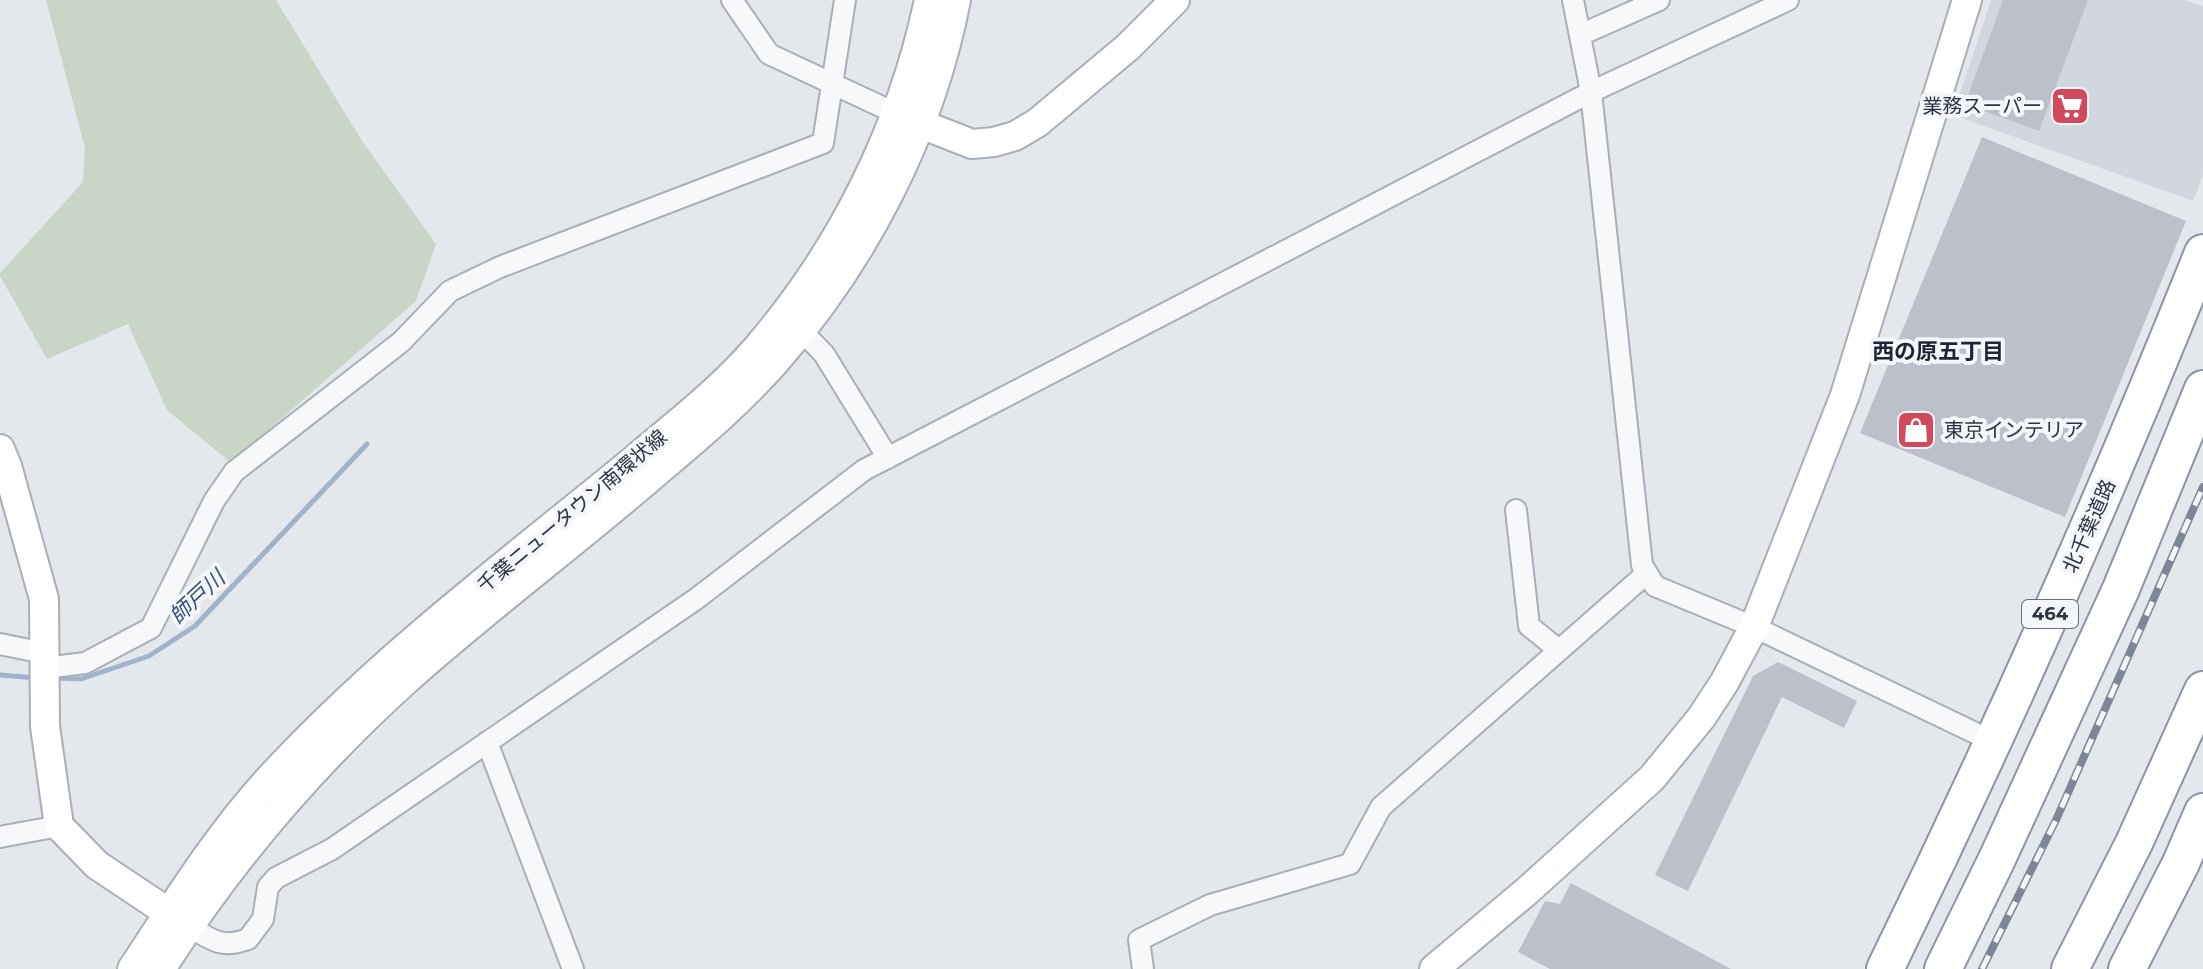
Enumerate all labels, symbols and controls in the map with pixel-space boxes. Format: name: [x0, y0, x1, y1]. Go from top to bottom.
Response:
supermarket icon: 業務スーパー: [2049, 85, 2091, 127]
place label: 業務スーパー: [1922, 94, 2042, 118]
district label: 西の原五丁目: [1872, 338, 2004, 365]
shop icon: 東京インテリア: [1895, 409, 1937, 451]
place label: 東京インテリア: [1944, 418, 2084, 442]
street label: 千葉ニュータウン南環状線: [472, 425, 672, 597]
street label: 北千葉道路: [2058, 475, 2120, 577]
water label: 師戸川: [164, 563, 232, 629]
road number: 464: [2022, 600, 2078, 628]

